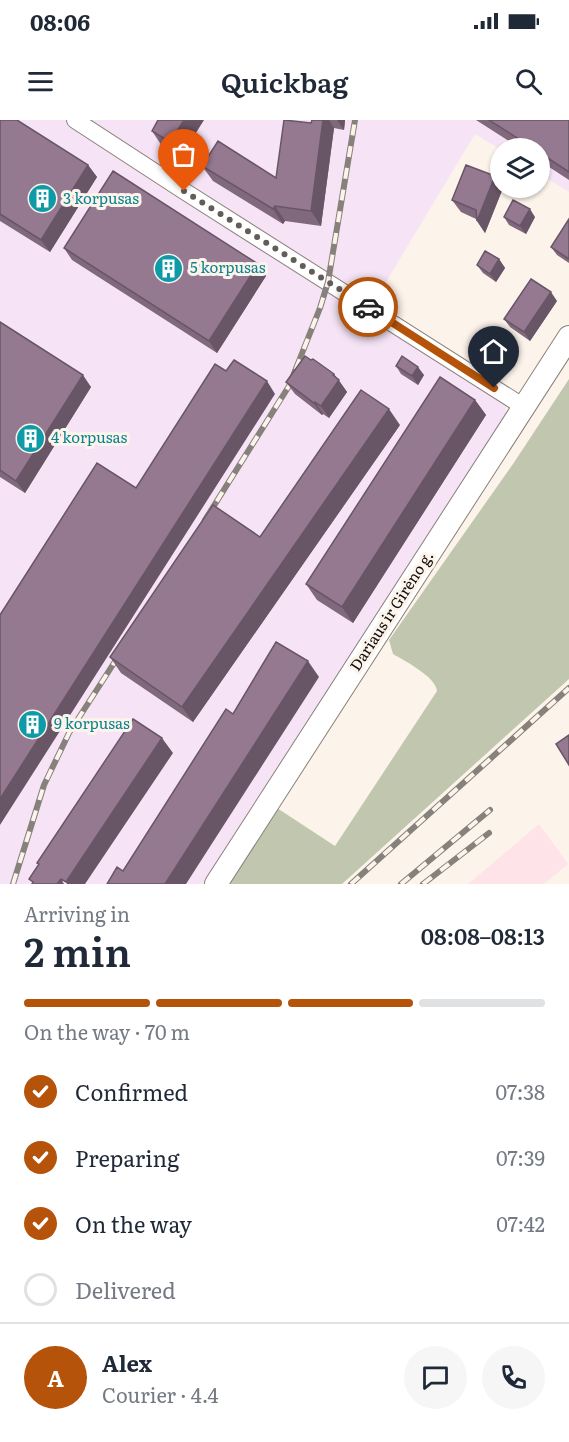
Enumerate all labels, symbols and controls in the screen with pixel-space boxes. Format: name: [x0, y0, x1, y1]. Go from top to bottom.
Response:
text: 08:06: [30, 5, 90, 38]
text: Quickbag: [221, 61, 348, 101]
icon: menu: [24, 65, 57, 98]
icon: search: [512, 65, 545, 98]
pin: [158, 129, 209, 191]
icon: bag: [167, 138, 200, 171]
map controls: [490, 138, 550, 198]
button: layers: [490, 138, 550, 198]
building icon: 3 korpusas: [26, 183, 58, 215]
place label: 3 korpusas: [63, 186, 139, 209]
building icon: 5 korpusas: [153, 252, 185, 284]
place label: 5 korpusas: [190, 255, 266, 278]
courier: [338, 277, 398, 337]
icon: car: [352, 291, 385, 324]
pin: [468, 326, 519, 388]
icon: home: [477, 335, 510, 368]
building icon: 4 korpusas: [14, 422, 46, 454]
place label: 4 korpusas: [51, 425, 127, 448]
street label: Dariaus ir Girėno g.: [343, 545, 438, 675]
building icon: 9 korpusas: [17, 708, 49, 740]
place label: 9 korpusas: [54, 711, 130, 734]
text: Arriving in: [24, 898, 130, 928]
text: 08:08–08:13: [421, 919, 545, 952]
text: 2 min: [24, 921, 131, 979]
text: On the way · 70 m: [24, 1016, 190, 1046]
icon: check: [24, 1075, 57, 1108]
text: Confirmed: [75, 1075, 188, 1108]
text: 07:38: [495, 1076, 545, 1106]
icon: check: [24, 1141, 57, 1174]
text: Preparing: [75, 1141, 179, 1174]
text: 07:39: [496, 1142, 545, 1172]
icon: check: [24, 1207, 57, 1240]
text: On the way: [75, 1207, 192, 1240]
text: 07:42: [496, 1208, 545, 1238]
text: Delivered: [75, 1273, 176, 1306]
text: Alex: [102, 1346, 152, 1379]
button: chat: [404, 1346, 467, 1409]
button: phone: [482, 1346, 545, 1409]
text: A: [47, 1361, 64, 1394]
text: Courier · 4.4: [102, 1379, 219, 1409]

